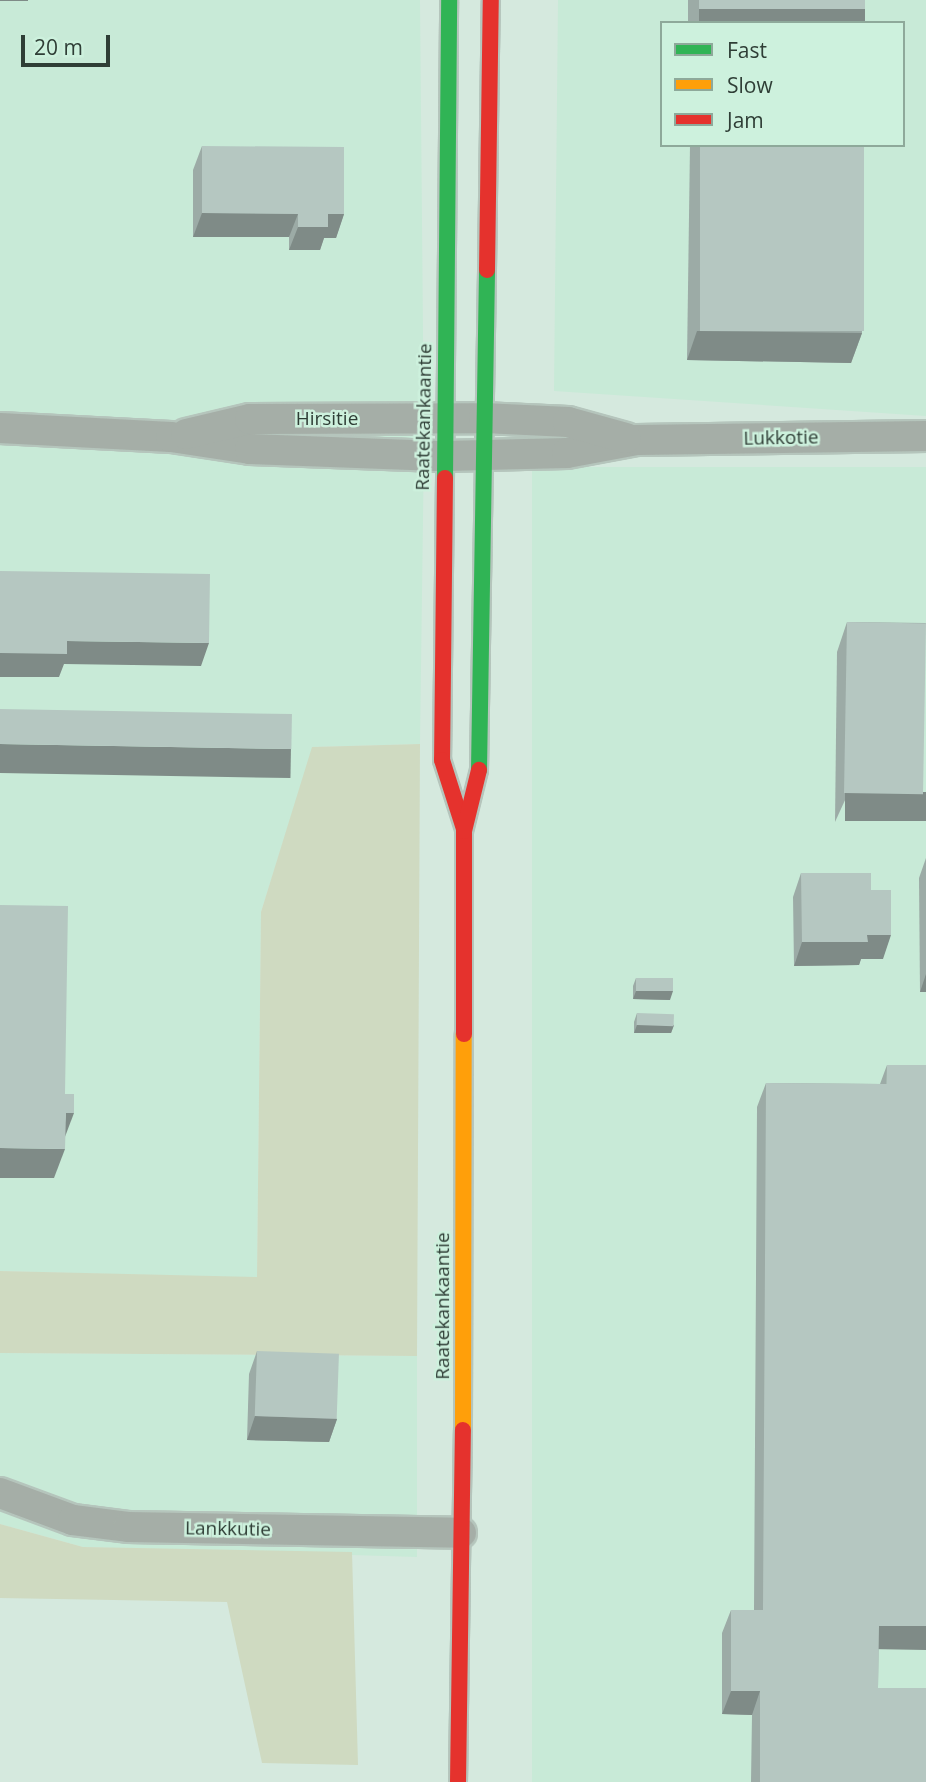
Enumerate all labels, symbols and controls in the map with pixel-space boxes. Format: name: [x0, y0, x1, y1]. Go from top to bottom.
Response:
scale bar: [24, 21, 114, 65]
legend: [660, 21, 905, 147]
text: 20 m: [34, 33, 83, 61]
text: Fast: [727, 36, 767, 64]
text: Slow: [727, 71, 773, 99]
text: Jam: [727, 106, 764, 134]
street label: Raatekankaantie: [411, 343, 437, 491]
street label: Hirsitie: [296, 408, 358, 430]
street label: Lukkotie: [743, 426, 819, 450]
street label: Raatekankaantie: [432, 1232, 454, 1380]
street label: Lankkutie: [185, 1517, 271, 1541]

